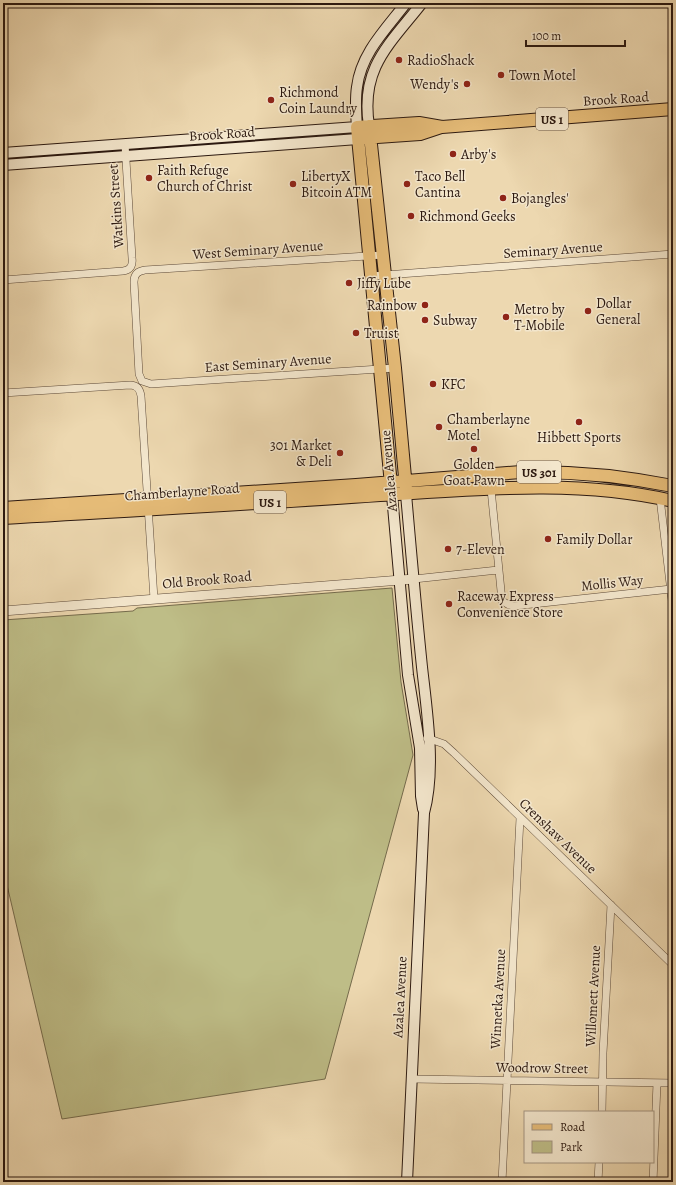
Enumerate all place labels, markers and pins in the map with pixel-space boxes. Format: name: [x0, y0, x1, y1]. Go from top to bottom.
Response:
place label: RadioShack: [407, 51, 474, 70]
marker: RadioShack: [394, 55, 404, 65]
place label: Town Motel: [509, 66, 576, 85]
marker: Town Motel: [496, 70, 506, 80]
place label: Wendy's: [409, 75, 459, 94]
marker: Wendy's: [462, 79, 472, 89]
place label: Richmond Coin Laundry: [279, 83, 358, 118]
marker: Richmond Coin Laundry: [266, 95, 276, 105]
place label: Arby's: [460, 145, 496, 164]
marker: Arby's: [448, 149, 458, 159]
place label: Faith Refuge Church of Christ: [157, 161, 253, 196]
place label: LibertyX Bitcoin ATM: [301, 167, 372, 202]
place label: Taco Bell Cantina: [415, 167, 466, 202]
marker: Faith Refuge Church of Christ: [144, 173, 154, 183]
marker: LibertyX Bitcoin ATM: [288, 179, 298, 189]
marker: Taco Bell Cantina: [402, 179, 412, 189]
place label: Bojangles': [511, 189, 569, 208]
marker: Bojangles': [498, 193, 508, 203]
place label: Richmond Geeks: [419, 207, 516, 226]
marker: Richmond Geeks: [406, 211, 416, 221]
place label: Jiffy Lube: [357, 274, 411, 293]
marker: Jiffy Lube: [344, 278, 354, 288]
place label: Dollar General: [596, 294, 641, 329]
place label: Rainbow: [367, 296, 417, 315]
marker: Rainbow: [420, 300, 430, 310]
place label: Metro by T-Mobile: [514, 300, 565, 335]
marker: Dollar General: [583, 306, 593, 316]
place label: Subway: [433, 311, 478, 330]
marker: Metro by T-Mobile: [501, 312, 511, 322]
marker: Subway: [420, 315, 430, 325]
place label: Truist: [364, 324, 399, 343]
marker: Truist: [351, 328, 361, 338]
place label: KFC: [441, 375, 466, 394]
marker: KFC: [428, 379, 438, 389]
place label: Chamberlayne Motel: [447, 410, 530, 445]
marker: Hibbett Sports: [574, 417, 584, 427]
marker: Chamberlayne Motel: [434, 422, 444, 432]
place label: Hibbett Sports: [537, 428, 621, 447]
place label: 301 Market & Deli: [270, 436, 332, 471]
marker: Golden Goat Pawn: [469, 444, 479, 454]
marker: 301 Market & Deli: [335, 448, 345, 458]
place label: Golden Goat Pawn: [443, 455, 505, 490]
place label: Family Dollar: [556, 530, 633, 549]
marker: Family Dollar: [543, 534, 553, 544]
place label: 7-Eleven: [456, 540, 505, 559]
marker: 7-Eleven: [443, 544, 453, 554]
place label: Raceway Express Convenience Store: [457, 587, 563, 622]
marker: Raceway Express Convenience Store: [444, 599, 454, 609]

